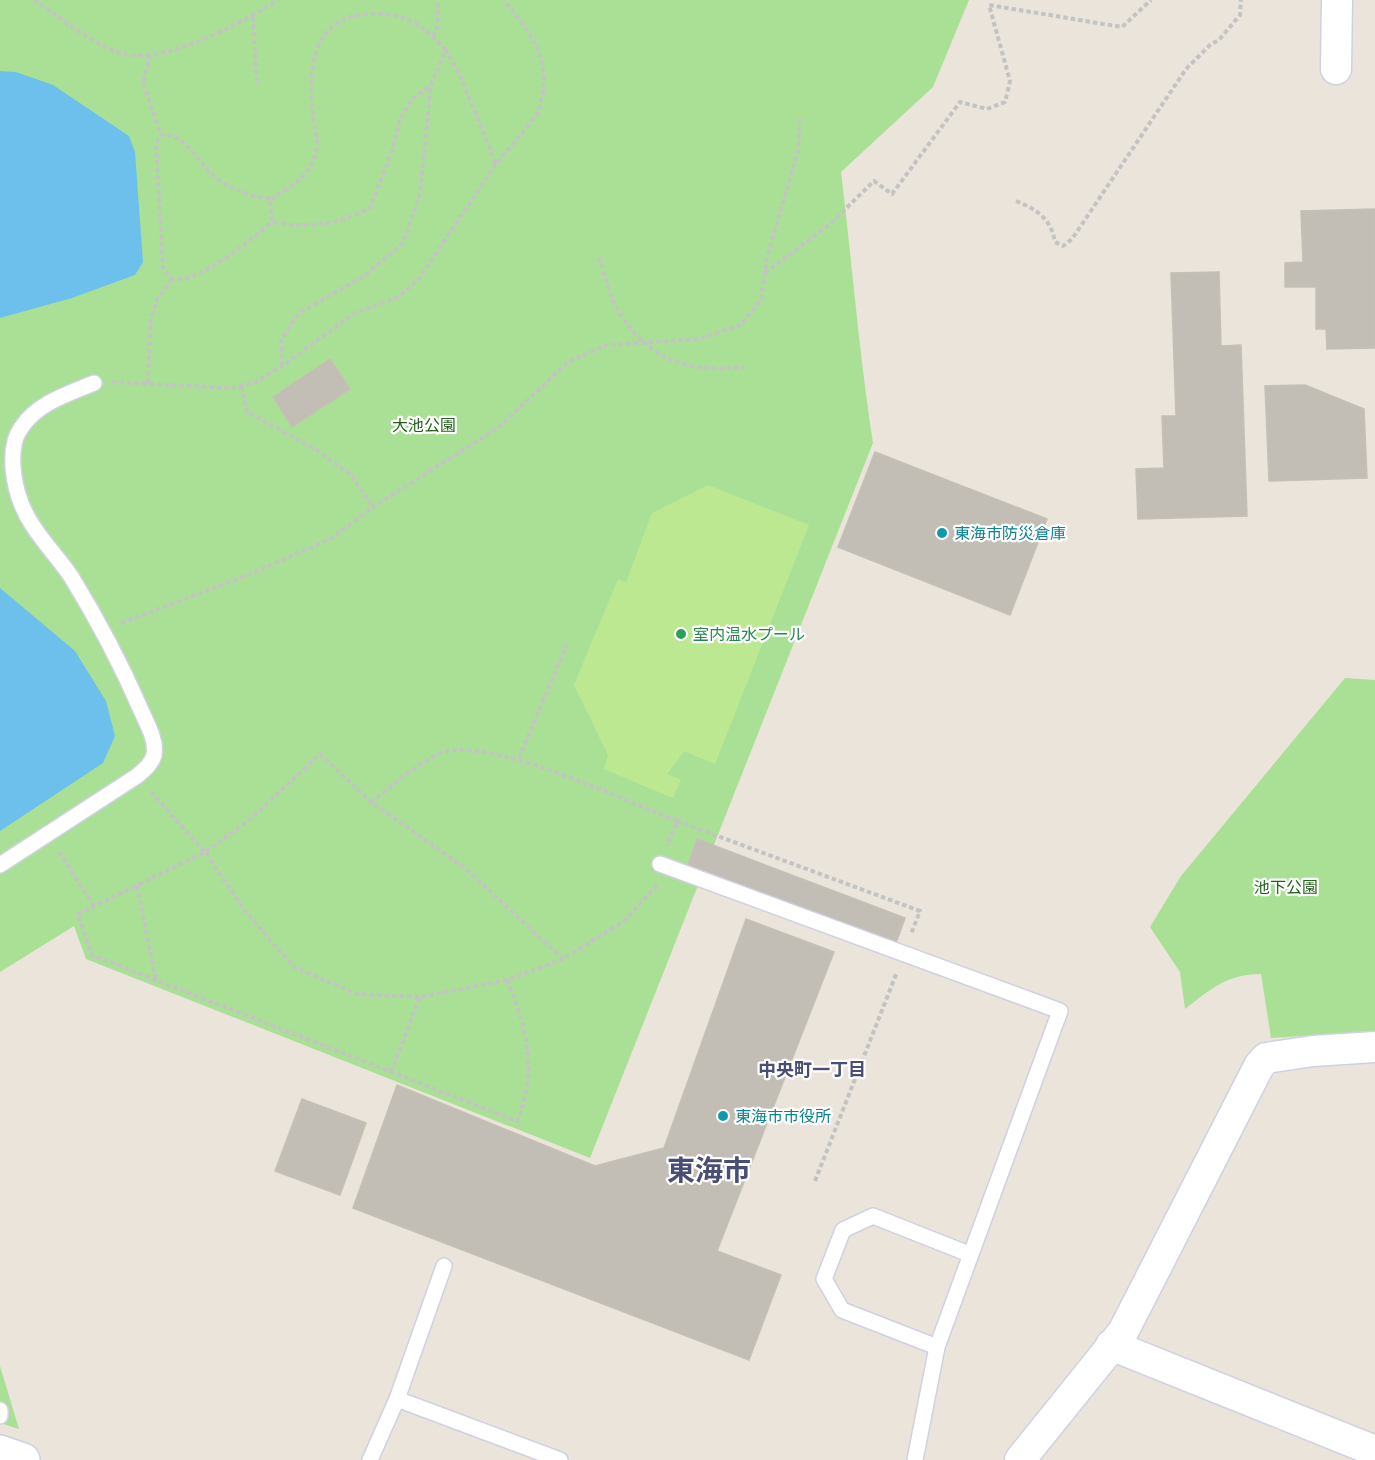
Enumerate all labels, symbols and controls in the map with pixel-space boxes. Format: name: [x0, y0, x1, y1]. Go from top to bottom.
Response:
park label: 大池公園: [392, 414, 456, 436]
place label: 東海市防災倉庫: [954, 522, 1066, 544]
marker: 東海市防災倉庫: [935, 526, 949, 540]
place label: 室内温水プール: [693, 623, 805, 645]
marker: 室内温水プール: [674, 627, 688, 641]
park label: 池下公園: [1254, 876, 1318, 898]
district label: 中央町一丁目: [758, 1057, 866, 1081]
place label: 東海市市役所: [735, 1105, 831, 1127]
marker: 東海市市役所: [716, 1109, 730, 1123]
district label: 東海市: [667, 1150, 751, 1188]

